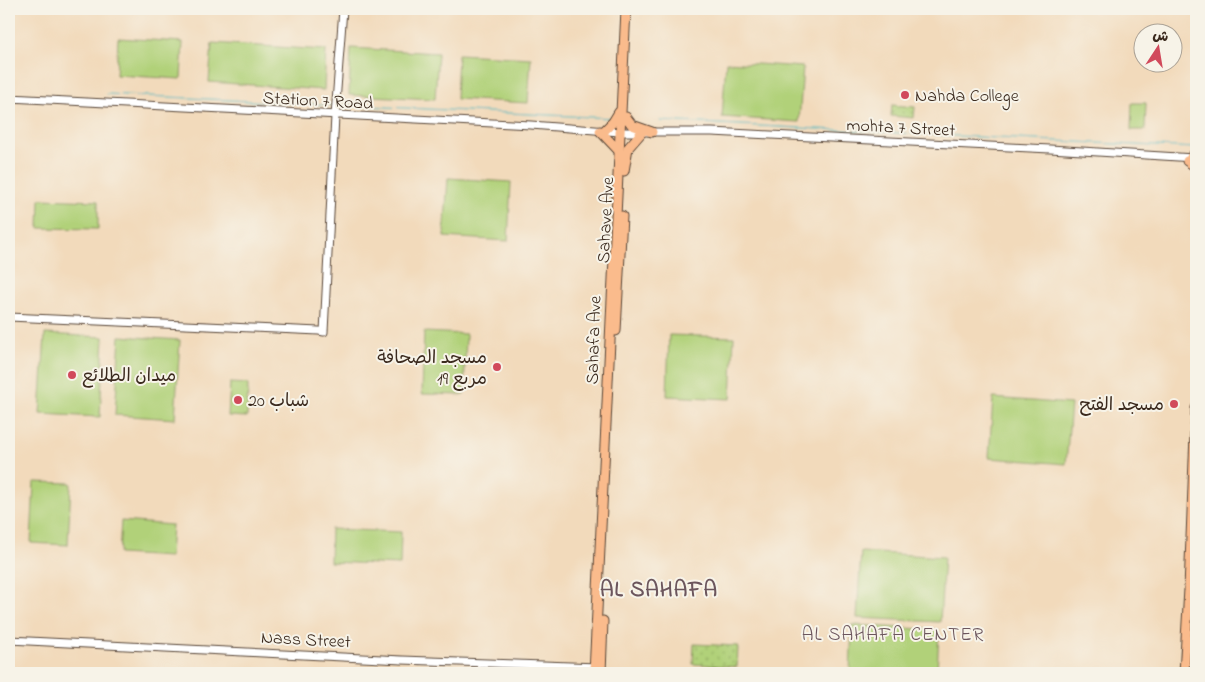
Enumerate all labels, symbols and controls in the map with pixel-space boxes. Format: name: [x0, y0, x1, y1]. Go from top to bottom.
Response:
north arrow: [1132, 22, 1182, 72]
text: ش: [1151, 25, 1170, 49]
place label: Nahda College: [915, 84, 1020, 111]
street label: Station 7 Road: [262, 86, 374, 118]
marker: Nahda College: [899, 89, 911, 101]
street label: mohta 7 Street: [846, 113, 956, 145]
street label: Sahave Ave: [592, 175, 622, 264]
street label: Sahafa Ave: [580, 294, 610, 385]
place label: مسجد الصحافة مربع 19: [377, 346, 487, 393]
marker: مسجد الصحافة مربع 19: [491, 361, 503, 373]
place label: ميدان الطلائع: [82, 364, 176, 390]
marker: ميدان الطلائع: [66, 369, 78, 381]
place label: شباب 20: [248, 389, 309, 415]
place label: مسجد الفتح: [1079, 393, 1164, 419]
marker: شباب 20: [232, 394, 244, 406]
marker: مسجد الفتح: [1168, 398, 1180, 410]
district label: AL SAHAFA: [600, 575, 718, 607]
district label: AL SAHAFA CENTER: [802, 622, 984, 649]
street label: Nass Street: [260, 626, 352, 656]

